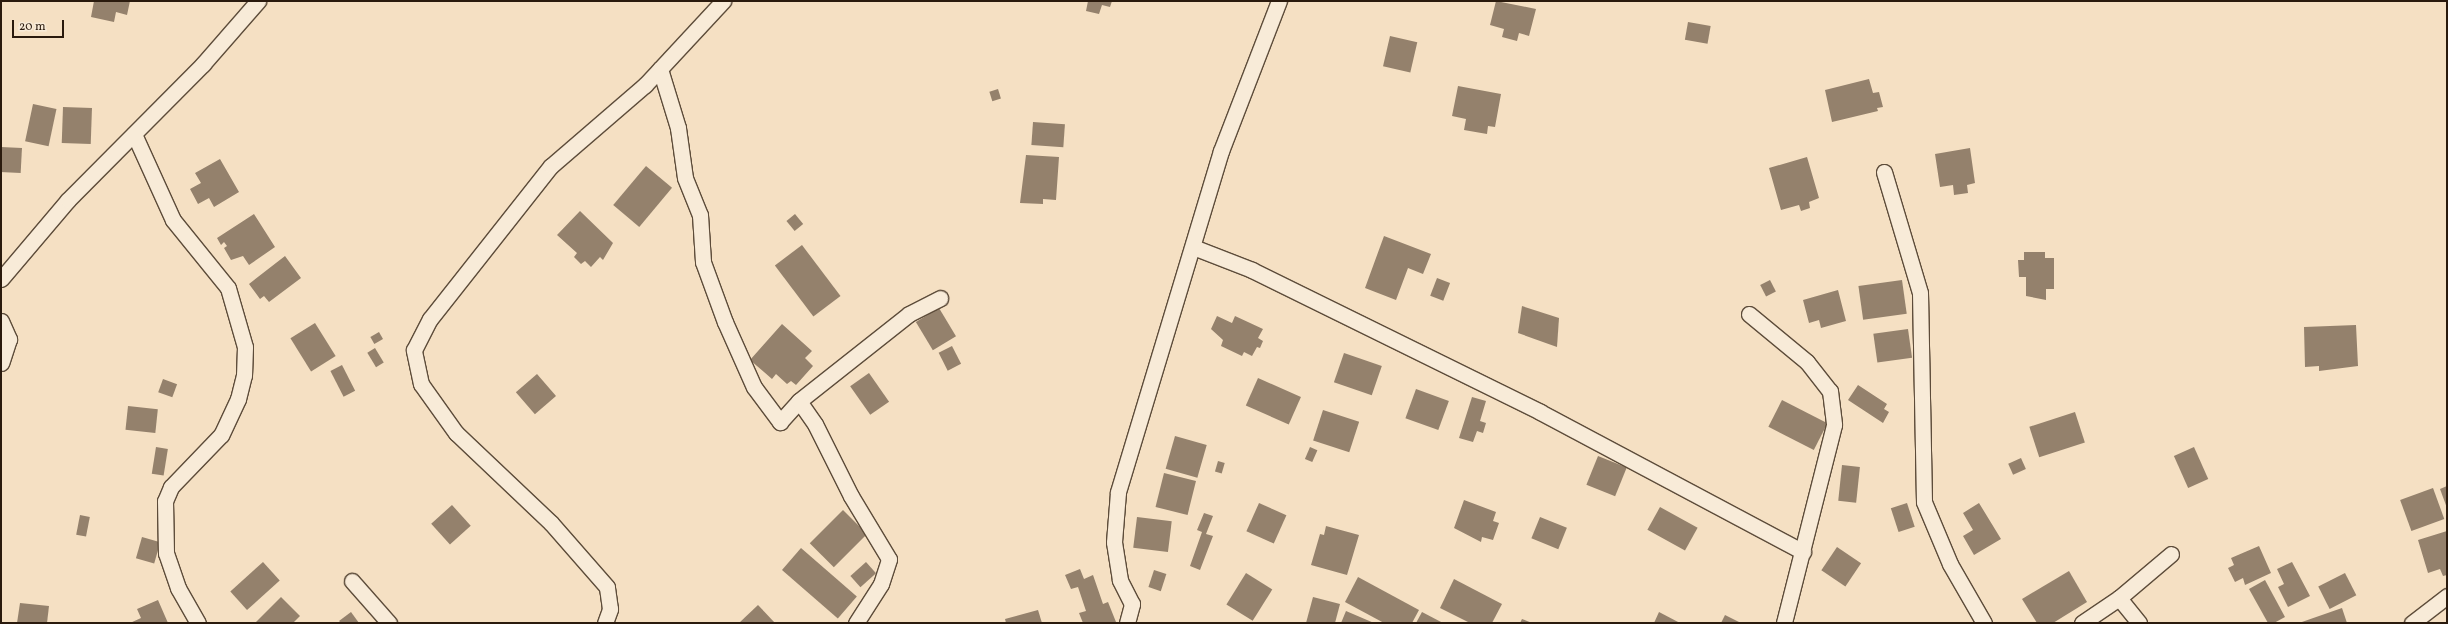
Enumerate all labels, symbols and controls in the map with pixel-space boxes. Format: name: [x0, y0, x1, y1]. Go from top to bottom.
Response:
scale bar: [14, 12, 66, 38]
text: 20 m: [19, 19, 46, 35]

